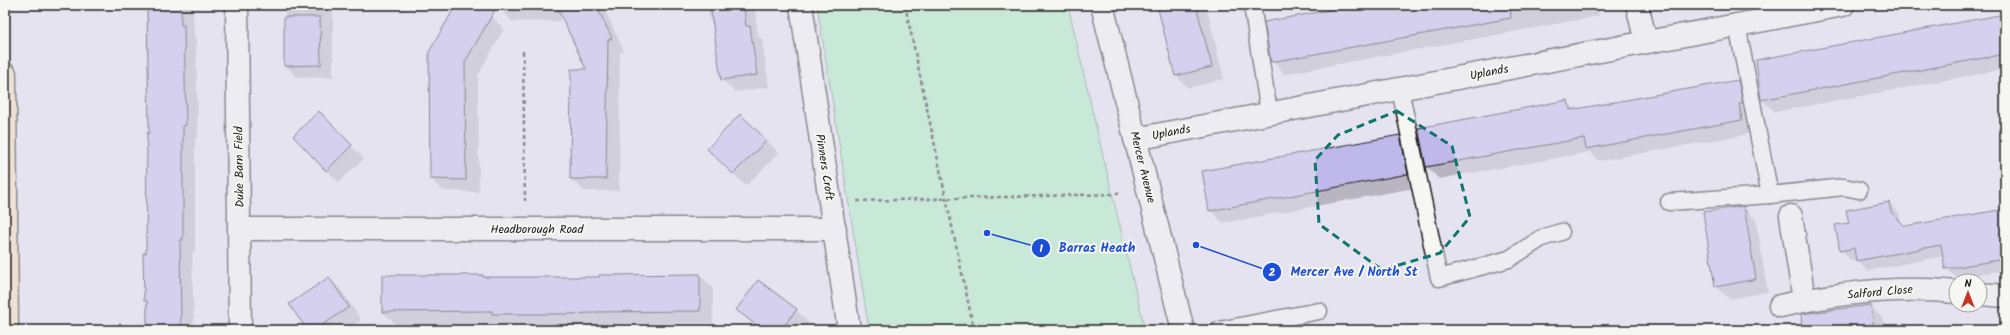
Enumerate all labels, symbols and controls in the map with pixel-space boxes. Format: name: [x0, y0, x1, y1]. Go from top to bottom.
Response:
street label: Uplands: [1468, 59, 1510, 86]
street label: Uplands: [1150, 119, 1192, 146]
street label: Duke Barn Field: [229, 125, 250, 208]
street label: Mercer Avenue: [1124, 129, 1161, 206]
street label: Pinners Croft: [810, 132, 839, 202]
street label: Headborough Road: [491, 220, 584, 239]
callout: Barras Heath: [1031, 235, 1144, 260]
text: Barras Heath: [1059, 238, 1135, 259]
text: 1: [1039, 239, 1043, 258]
callout: Mercer Ave / North St: [1262, 259, 1425, 284]
text: Mercer Ave / North St: [1290, 262, 1418, 283]
text: 2: [1269, 263, 1276, 282]
north arrow: [1948, 273, 1988, 313]
text: N: [1965, 275, 1972, 293]
street label: Salford Close: [1846, 280, 1914, 305]

